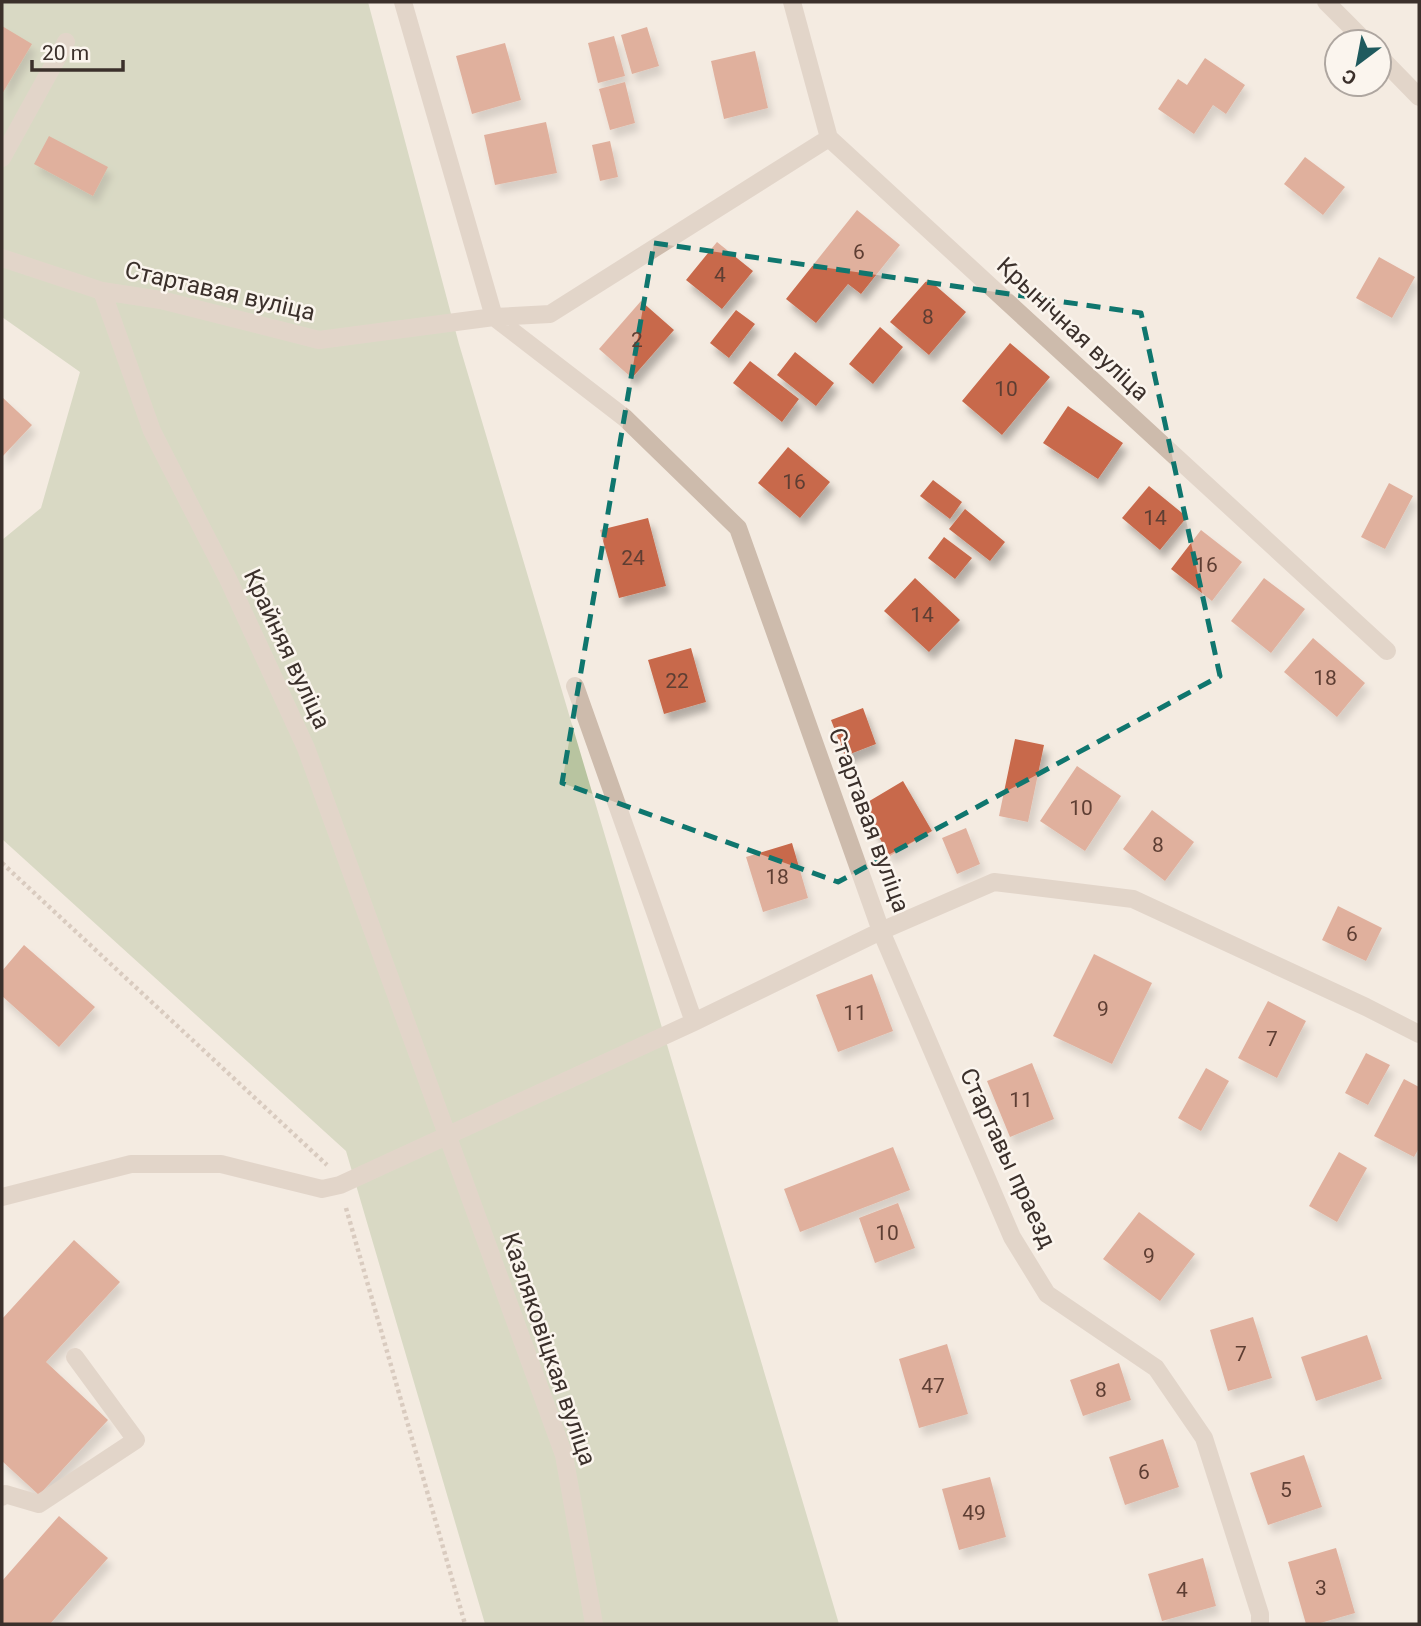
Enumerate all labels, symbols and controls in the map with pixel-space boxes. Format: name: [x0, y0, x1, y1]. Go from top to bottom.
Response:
scale bar: [32, 28, 122, 72]
north arrow: [1323, 28, 1393, 98]
text: 20 m: [42, 41, 89, 65]
text: С: [1338, 64, 1361, 90]
house number: 6: [853, 240, 865, 264]
street label: Крынічная вуліца: [991, 251, 1155, 407]
street label: Стартавая вуліца: [122, 255, 318, 327]
house number: 4: [714, 263, 726, 287]
house number: 8: [922, 305, 934, 329]
house number: 2: [631, 328, 643, 352]
house number: 10: [994, 377, 1018, 401]
house number: 16: [782, 470, 806, 494]
house number: 14: [1143, 506, 1167, 530]
house number: 24: [621, 546, 645, 570]
house number: 16: [1194, 553, 1218, 577]
street label: Крайняя вуліца: [238, 565, 336, 733]
house number: 14: [910, 603, 934, 627]
house number: 18: [1313, 666, 1337, 690]
house number: 22: [665, 669, 689, 693]
street label: Стартавая вуліца: [823, 724, 915, 916]
house number: 10: [1069, 796, 1093, 820]
house number: 8: [1152, 833, 1164, 857]
house number: 18: [765, 865, 789, 889]
house number: 6: [1346, 922, 1358, 946]
house number: 9: [1097, 997, 1109, 1021]
house number: 11: [843, 1001, 867, 1025]
house number: 7: [1266, 1027, 1278, 1051]
street label: Стартавы праезд: [954, 1064, 1062, 1252]
house number: 11: [1009, 1088, 1033, 1112]
house number: 10: [875, 1221, 899, 1245]
street label: Казляковіцкая вуліца: [496, 1229, 602, 1469]
house number: 9: [1143, 1244, 1155, 1268]
house number: 7: [1235, 1342, 1247, 1366]
house number: 47: [921, 1374, 945, 1398]
house number: 8: [1095, 1378, 1107, 1402]
house number: 6: [1138, 1460, 1150, 1484]
house number: 5: [1280, 1478, 1292, 1502]
house number: 49: [962, 1501, 986, 1525]
house number: 3: [1315, 1576, 1327, 1600]
house number: 4: [1176, 1578, 1188, 1602]

